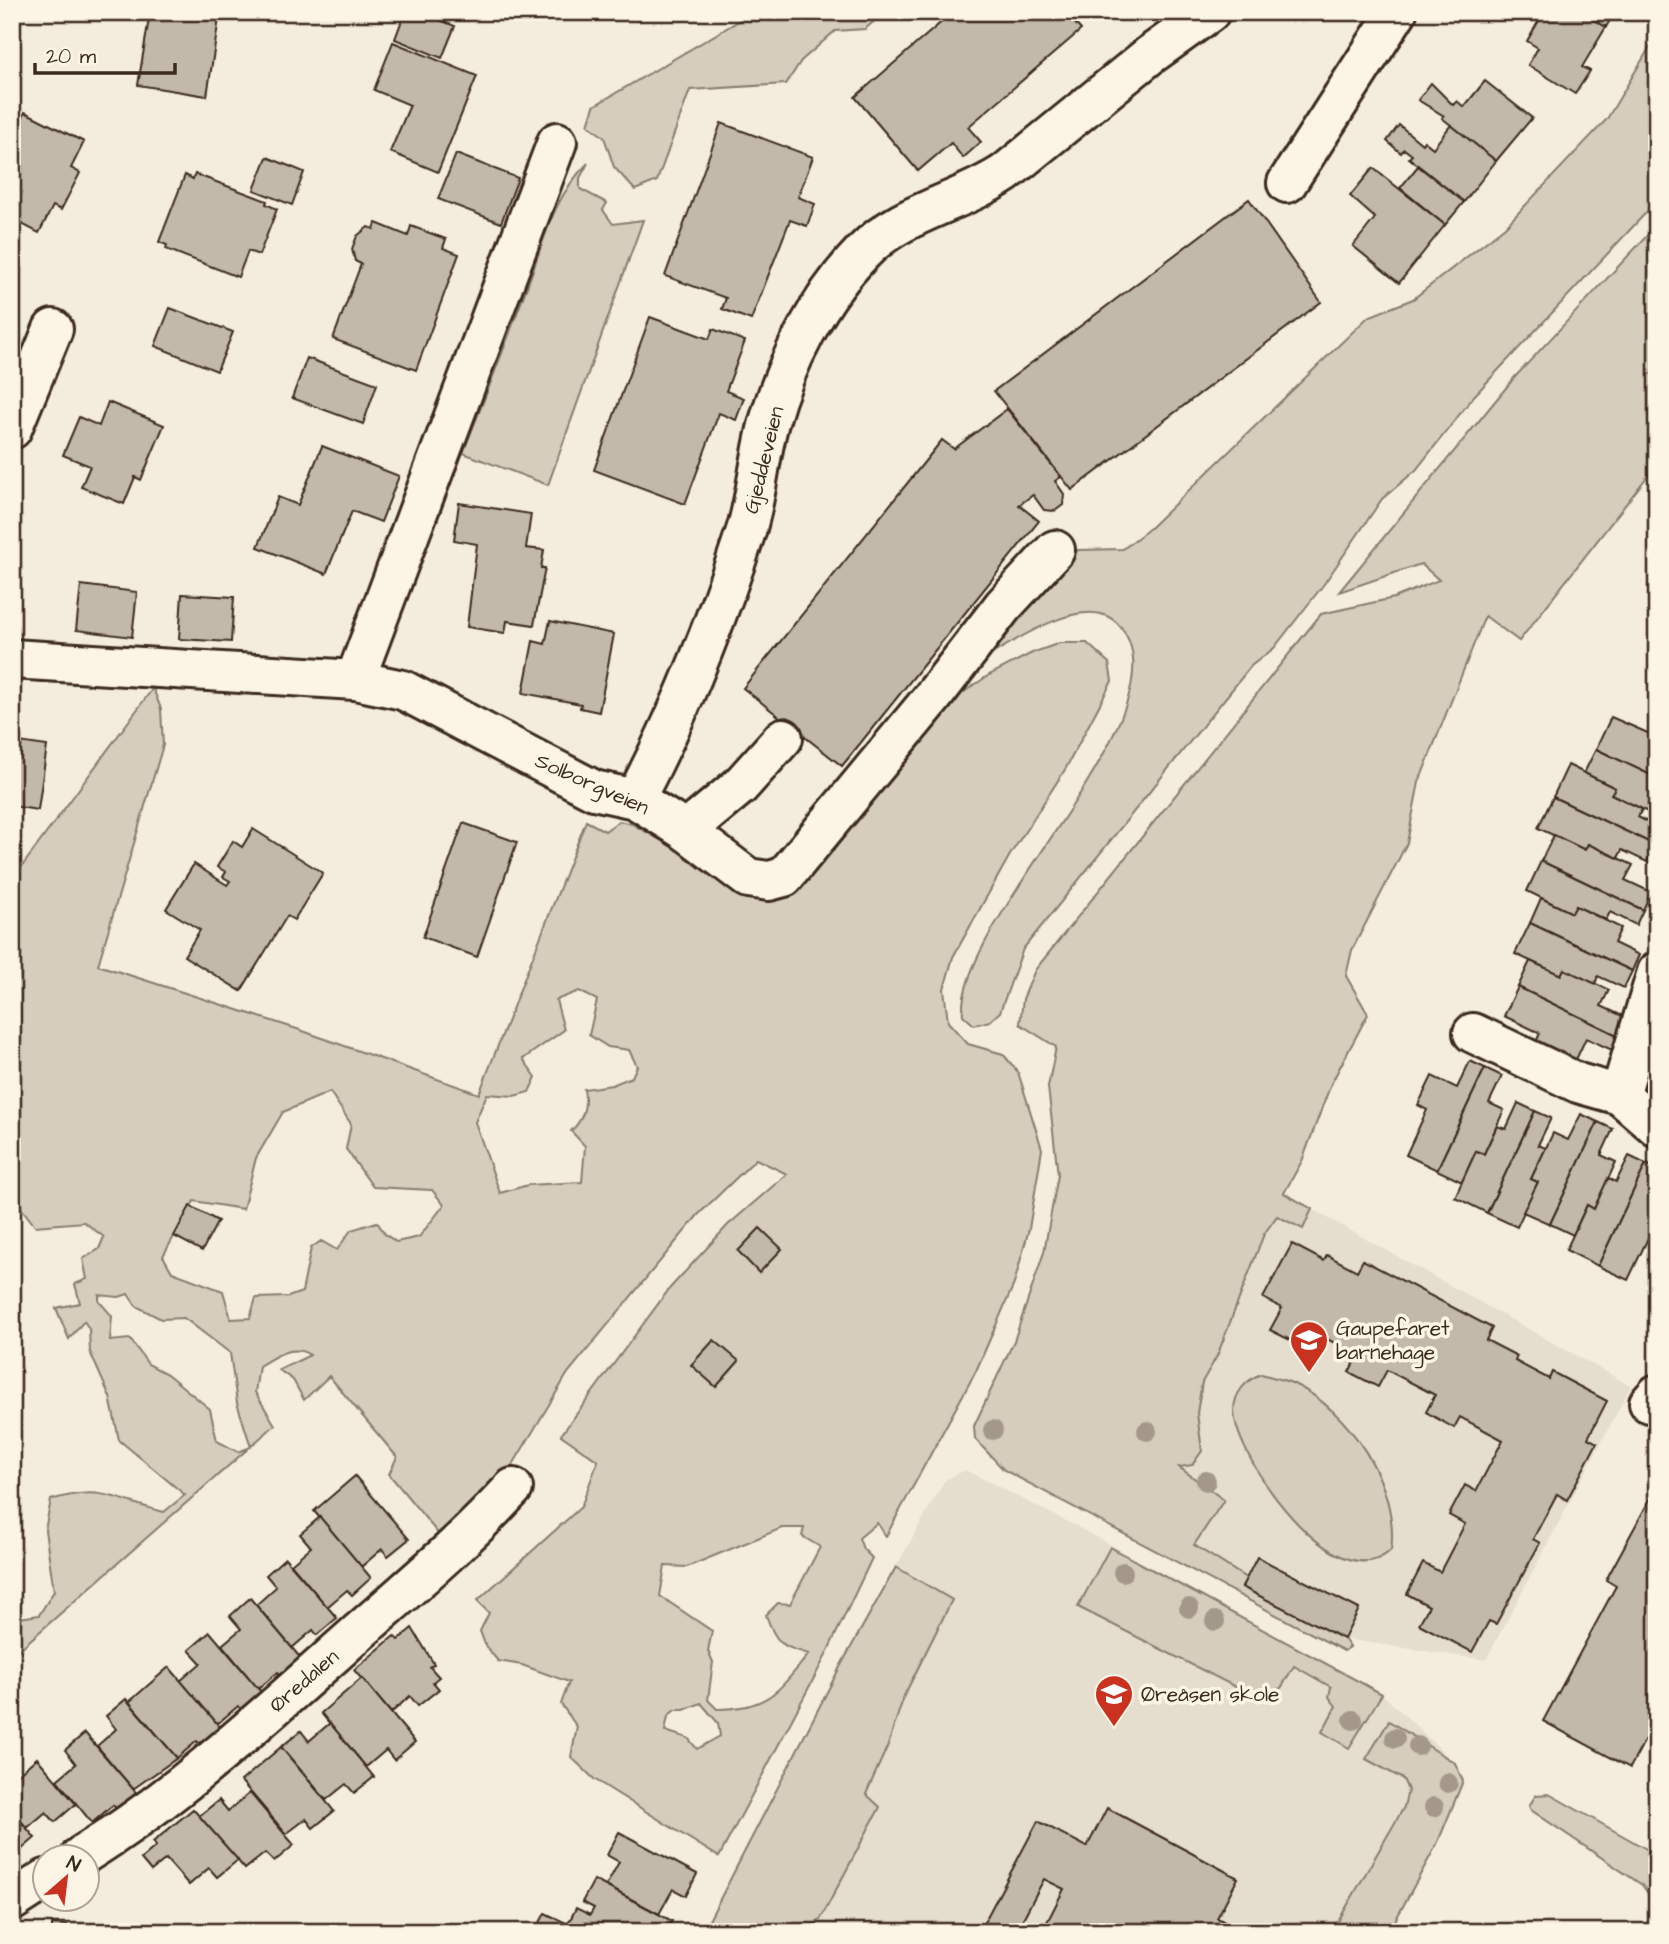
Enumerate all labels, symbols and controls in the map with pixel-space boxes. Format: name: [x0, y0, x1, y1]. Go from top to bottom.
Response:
scale bar: [35, 32, 175, 76]
text: 20 m: [46, 42, 97, 71]
street label: Gjeddeveien: [737, 403, 791, 517]
street label: Solborgveien: [530, 746, 654, 824]
place label: Gaupefaret barnehage: [1336, 1314, 1450, 1369]
school or university icon: Gaupefaret barnehage: [1288, 1319, 1330, 1374]
street label: Øredalen: [263, 1643, 345, 1719]
school or university icon: Øreåsen skole: [1093, 1673, 1135, 1728]
place label: Øreåsen skole: [1141, 1680, 1279, 1709]
north arrow: [32, 1842, 102, 1912]
text: N: [62, 1850, 85, 1879]

